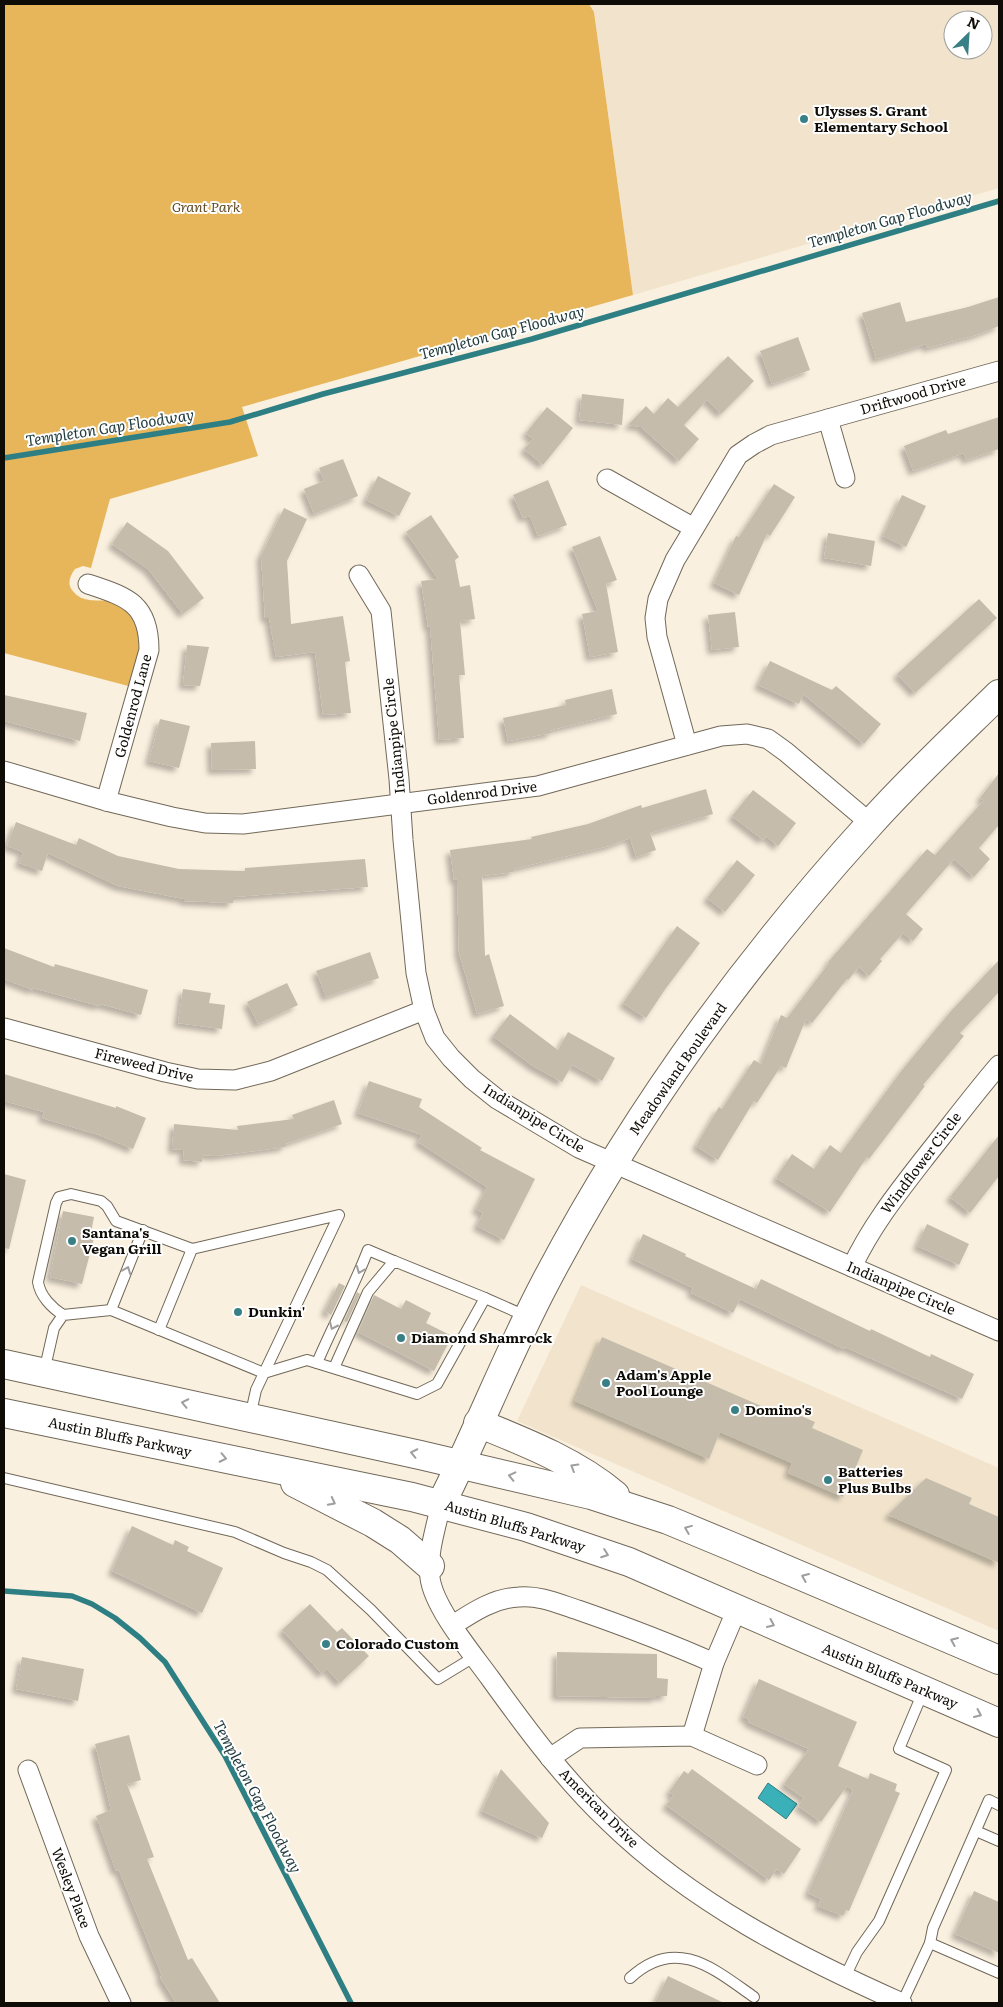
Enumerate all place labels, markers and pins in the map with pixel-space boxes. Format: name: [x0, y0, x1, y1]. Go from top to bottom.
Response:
place label: Ulysses S. Grant Elementary School: [814, 100, 948, 136]
marker: Ulysses S. Grant Elementary School: [798, 113, 810, 125]
place label: Santana's Vegan Grill: [82, 1222, 162, 1258]
marker: Santana's Vegan Grill: [66, 1235, 78, 1247]
place label: Dunkin': [248, 1301, 305, 1321]
marker: Dunkin': [232, 1306, 244, 1318]
place label: Diamond Shamrock: [411, 1327, 553, 1347]
marker: Diamond Shamrock: [395, 1332, 407, 1344]
place label: Adam's Apple Pool Lounge: [616, 1364, 712, 1400]
marker: Adam's Apple Pool Lounge: [600, 1377, 612, 1389]
place label: Domino's: [745, 1399, 812, 1419]
marker: Domino's: [729, 1404, 741, 1416]
place label: Batteries Plus Bulbs: [838, 1461, 911, 1497]
marker: Batteries Plus Bulbs: [822, 1474, 834, 1486]
place label: Colorado Custom: [336, 1633, 459, 1653]
marker: Colorado Custom: [320, 1638, 332, 1650]

